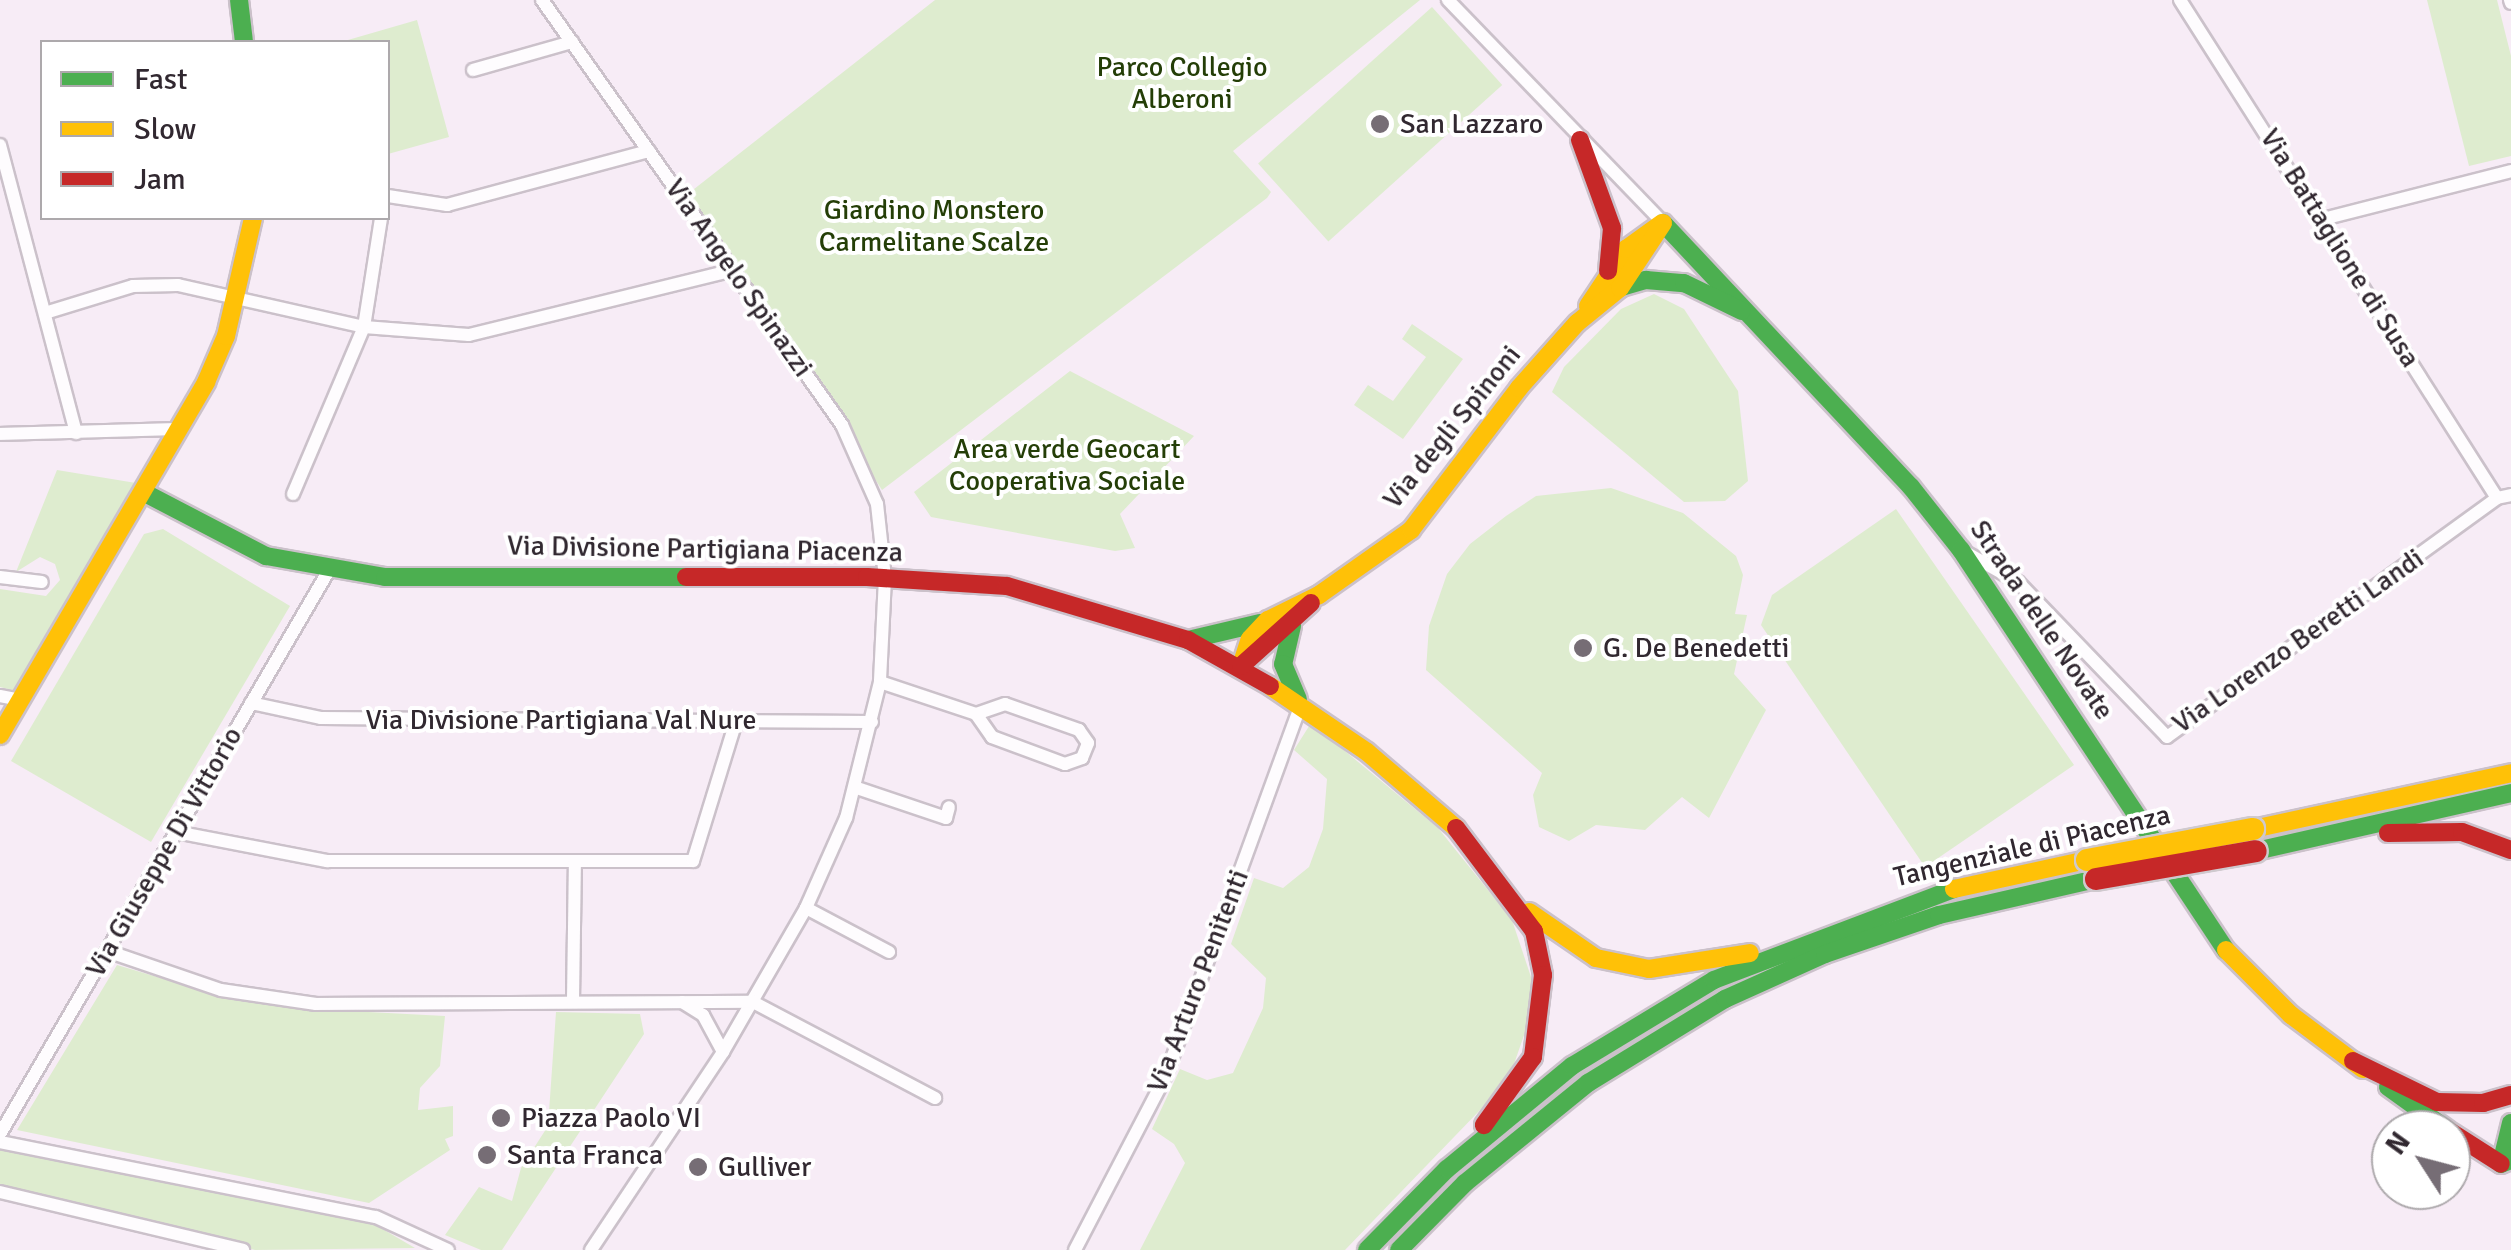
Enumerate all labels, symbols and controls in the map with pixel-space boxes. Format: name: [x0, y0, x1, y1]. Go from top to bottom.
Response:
legend: [40, 40, 390, 220]
park label: Parco Collegio Alberoni: [1097, 50, 1267, 116]
text: Fast: [134, 61, 187, 98]
place label: San Lazzaro: [1400, 107, 1543, 141]
text: Slow: [134, 111, 196, 148]
marker: San Lazzaro: [1369, 113, 1391, 135]
street label: Via Battaglione di Susa: [2253, 123, 2427, 373]
text: Jam: [134, 161, 186, 198]
street label: Via Angelo Spinazzi: [658, 173, 820, 383]
park label: Giardino Monstero Carmelitane Scalze: [819, 193, 1049, 259]
street label: Via degli Spinoni: [1376, 339, 1528, 515]
park label: Area verde Geocart Cooperativa Sociale: [949, 432, 1185, 498]
street label: Strada delle Novate: [1963, 514, 2121, 726]
street label: Via Divisione Partigiana Piacenza: [507, 529, 903, 569]
street label: Via Lorenzo Beretti Landi: [2166, 542, 2430, 740]
place label: G. De Benedetti: [1603, 631, 1789, 665]
marker: G. De Benedetti: [1572, 637, 1594, 659]
street label: Via Divisione Partigiana Val Nure: [365, 703, 757, 737]
street label: Via Giuseppe Di Vittorio: [79, 721, 249, 983]
street label: Tangenziale di Piacenza: [1890, 798, 2174, 894]
street label: Via Arturo Penitenti: [1140, 865, 1256, 1097]
place label: Piazza Paolo VI: [521, 1101, 701, 1135]
marker: Piazza Paolo VI: [490, 1107, 512, 1129]
north arrow: [2371, 1110, 2471, 1210]
text: N: [2379, 1126, 2418, 1161]
place label: Santa Franca: [507, 1138, 663, 1172]
marker: Santa Franca: [476, 1144, 498, 1166]
place label: Gulliver: [718, 1150, 811, 1184]
marker: Gulliver: [687, 1156, 709, 1178]

